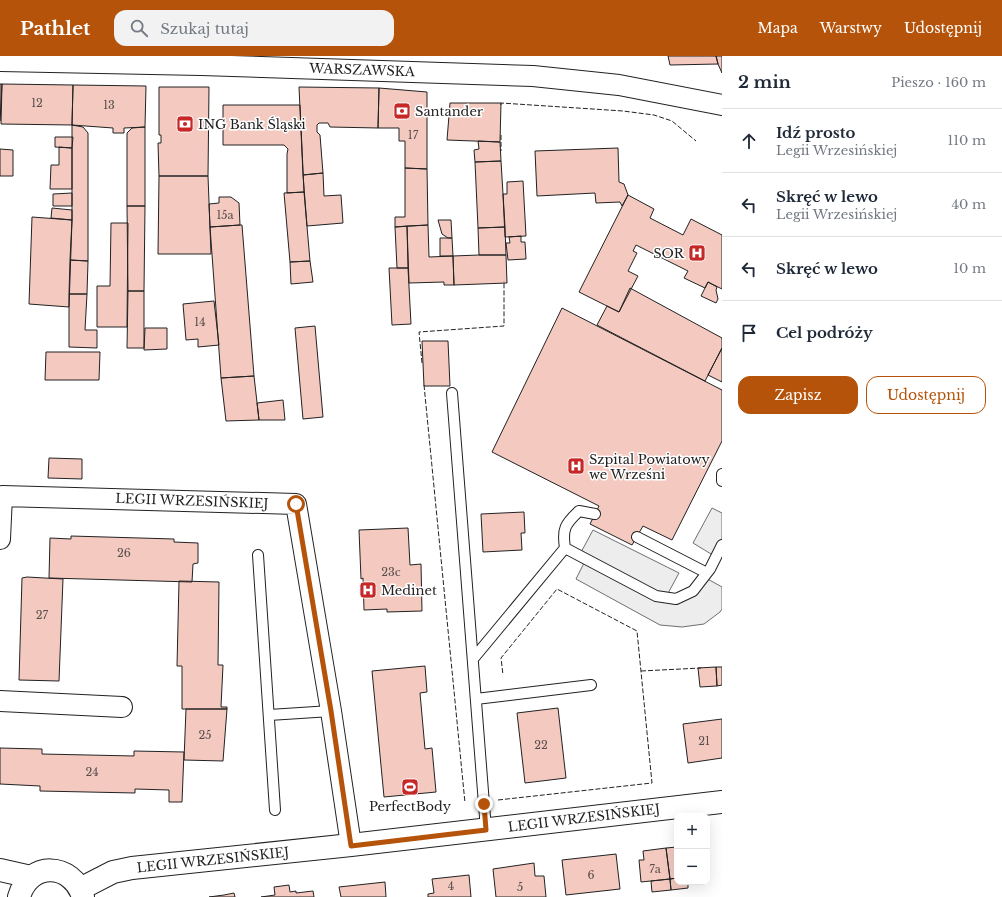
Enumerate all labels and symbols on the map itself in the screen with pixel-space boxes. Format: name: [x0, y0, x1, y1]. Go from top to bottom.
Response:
street label: WARSZAWSKA: [308, 60, 416, 80]
house number: 12: [31, 96, 43, 110]
house number: 13: [103, 98, 115, 112]
bank icon: Santander: [392, 101, 412, 121]
place label: Santander: [415, 103, 484, 120]
bank icon: ING Bank Śląski: [175, 114, 195, 134]
place label: ING Bank Śląski: [198, 116, 306, 133]
house number: 17: [408, 128, 419, 142]
house number: 15a: [216, 208, 235, 222]
hospital icon: SOR: [687, 243, 707, 263]
place label: SOR: [653, 245, 685, 262]
house number: 14: [194, 315, 206, 329]
place label: Szpital Powiatowy we Wrześni: [589, 451, 711, 483]
hospital icon: Szpital Powiatowy we Wrześni: [566, 456, 586, 476]
street label: LEGII WRZESIŃSKIEJ: [115, 490, 269, 512]
route start: [287, 495, 305, 513]
house number: 26: [117, 546, 131, 560]
house number: 23c: [381, 565, 401, 579]
hospital icon: Medinet: [358, 580, 378, 600]
place label: Medinet: [381, 582, 437, 599]
house number: 27: [36, 608, 49, 622]
house number: 25: [198, 728, 212, 742]
house number: 21: [698, 734, 710, 748]
house number: 22: [534, 738, 548, 752]
house number: 24: [85, 765, 99, 779]
sports icon: PerfectBody: [400, 777, 420, 797]
route end: [475, 795, 493, 813]
place label: PerfectBody: [369, 798, 452, 815]
street label: LEGII WRZESIŃSKIEJ: [507, 800, 661, 836]
street label: LEGII WRZESIŃSKIEJ: [136, 844, 290, 876]
house number: 7a: [649, 862, 662, 876]
house number: 6: [587, 868, 595, 882]
house number: 4: [448, 879, 454, 893]
house number: 5: [517, 880, 523, 894]

